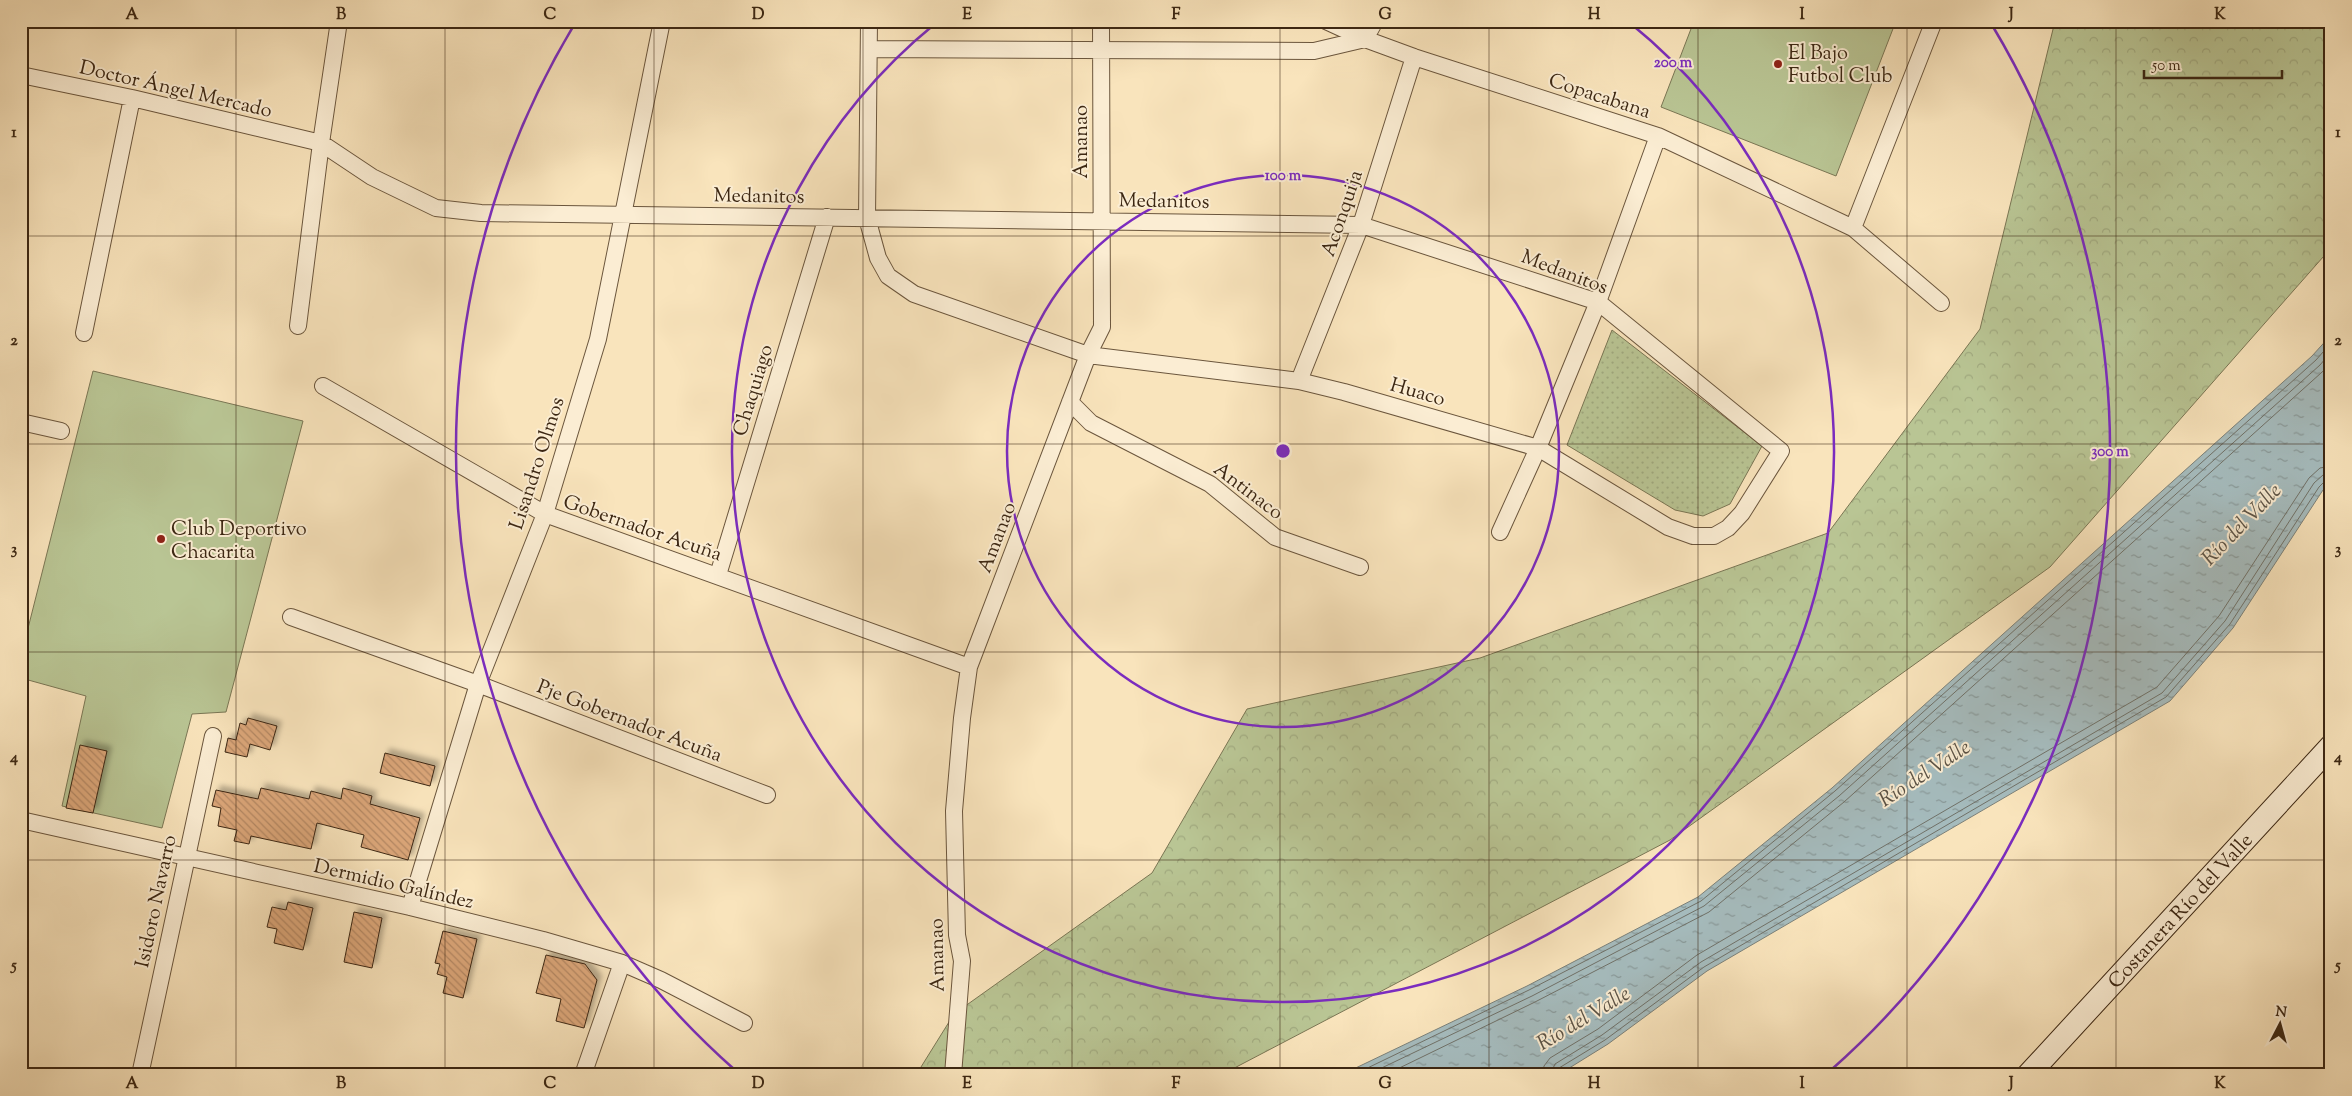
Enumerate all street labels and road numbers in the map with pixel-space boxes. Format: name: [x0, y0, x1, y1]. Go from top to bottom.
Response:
street label: Doctor Ángel Mercado: [76, 53, 275, 127]
street label: Copacabana: [1545, 67, 1654, 127]
street label: Amanao: [1068, 105, 1097, 179]
street label: Aconquija: [1315, 167, 1372, 261]
street label: Medanitos: [713, 182, 805, 213]
street label: Medanitos: [1118, 187, 1210, 218]
street label: Medanitos: [1516, 243, 1612, 303]
street label: Chaquiago: [727, 341, 782, 440]
street label: Huaco: [1386, 372, 1448, 415]
street label: Lisandro Olmos: [503, 394, 574, 534]
street label: Antinaco: [1206, 456, 1289, 528]
street label: Gobernador Acuña: [559, 489, 726, 570]
street label: Amanao: [972, 498, 1025, 577]
street label: Pje Gobernador Acuña: [532, 674, 726, 771]
street label: Costanera Río del Valle: [2102, 828, 2261, 996]
street label: Isidoro Navarro: [129, 832, 186, 971]
street label: Dermidio Galíndez: [311, 853, 476, 918]
street label: Amanao: [923, 918, 954, 992]

